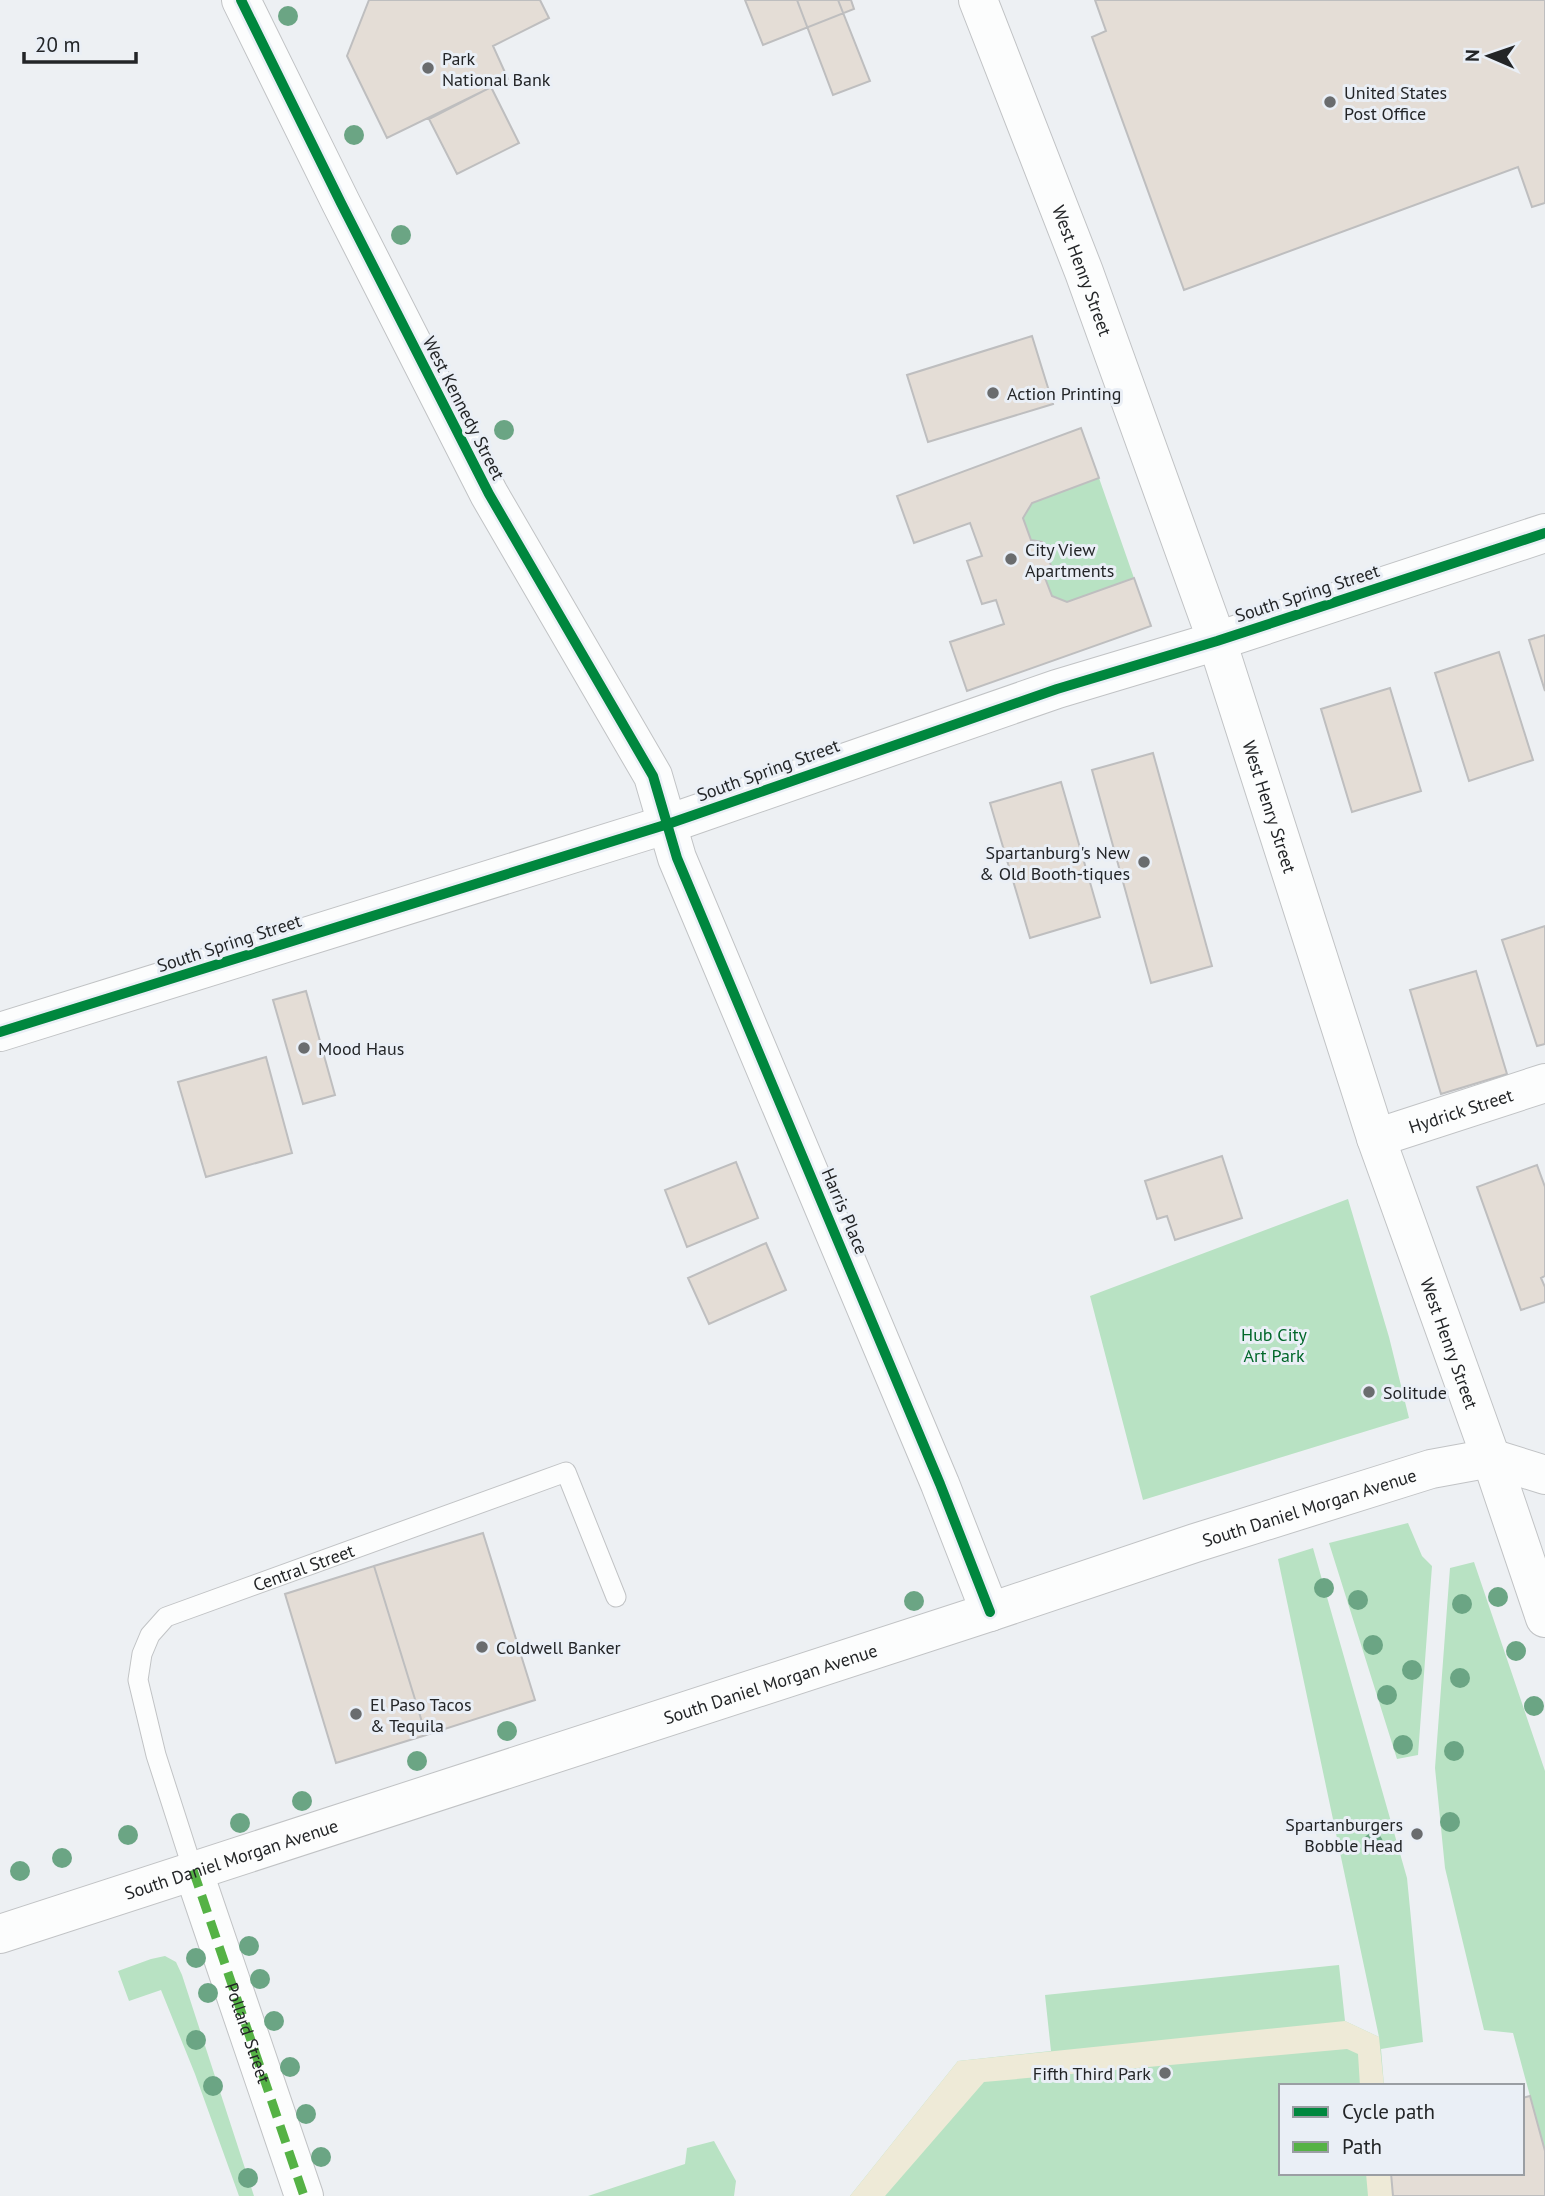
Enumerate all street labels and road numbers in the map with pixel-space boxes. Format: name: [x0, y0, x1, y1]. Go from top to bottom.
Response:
street label: West Henry Street: [1048, 202, 1118, 339]
street label: West Kennedy Street: [418, 332, 510, 484]
street label: South Spring Street: [1232, 559, 1382, 627]
street label: South Spring Street: [693, 734, 843, 806]
street label: West Henry Street: [1238, 738, 1302, 876]
street label: South Spring Street: [154, 909, 304, 977]
street label: Hydrick Street: [1406, 1083, 1516, 1138]
street label: Harris Place: [817, 1164, 873, 1258]
street label: West Henry Street: [1416, 1275, 1484, 1412]
street label: South Daniel Morgan Avenue: [1199, 1463, 1419, 1552]
street label: Central Street: [250, 1538, 357, 1596]
street label: South Daniel Morgan Avenue: [661, 1638, 880, 1729]
street label: South Daniel Morgan Avenue: [121, 1813, 341, 1904]
street label: Pollard Street: [221, 1979, 276, 2086]

